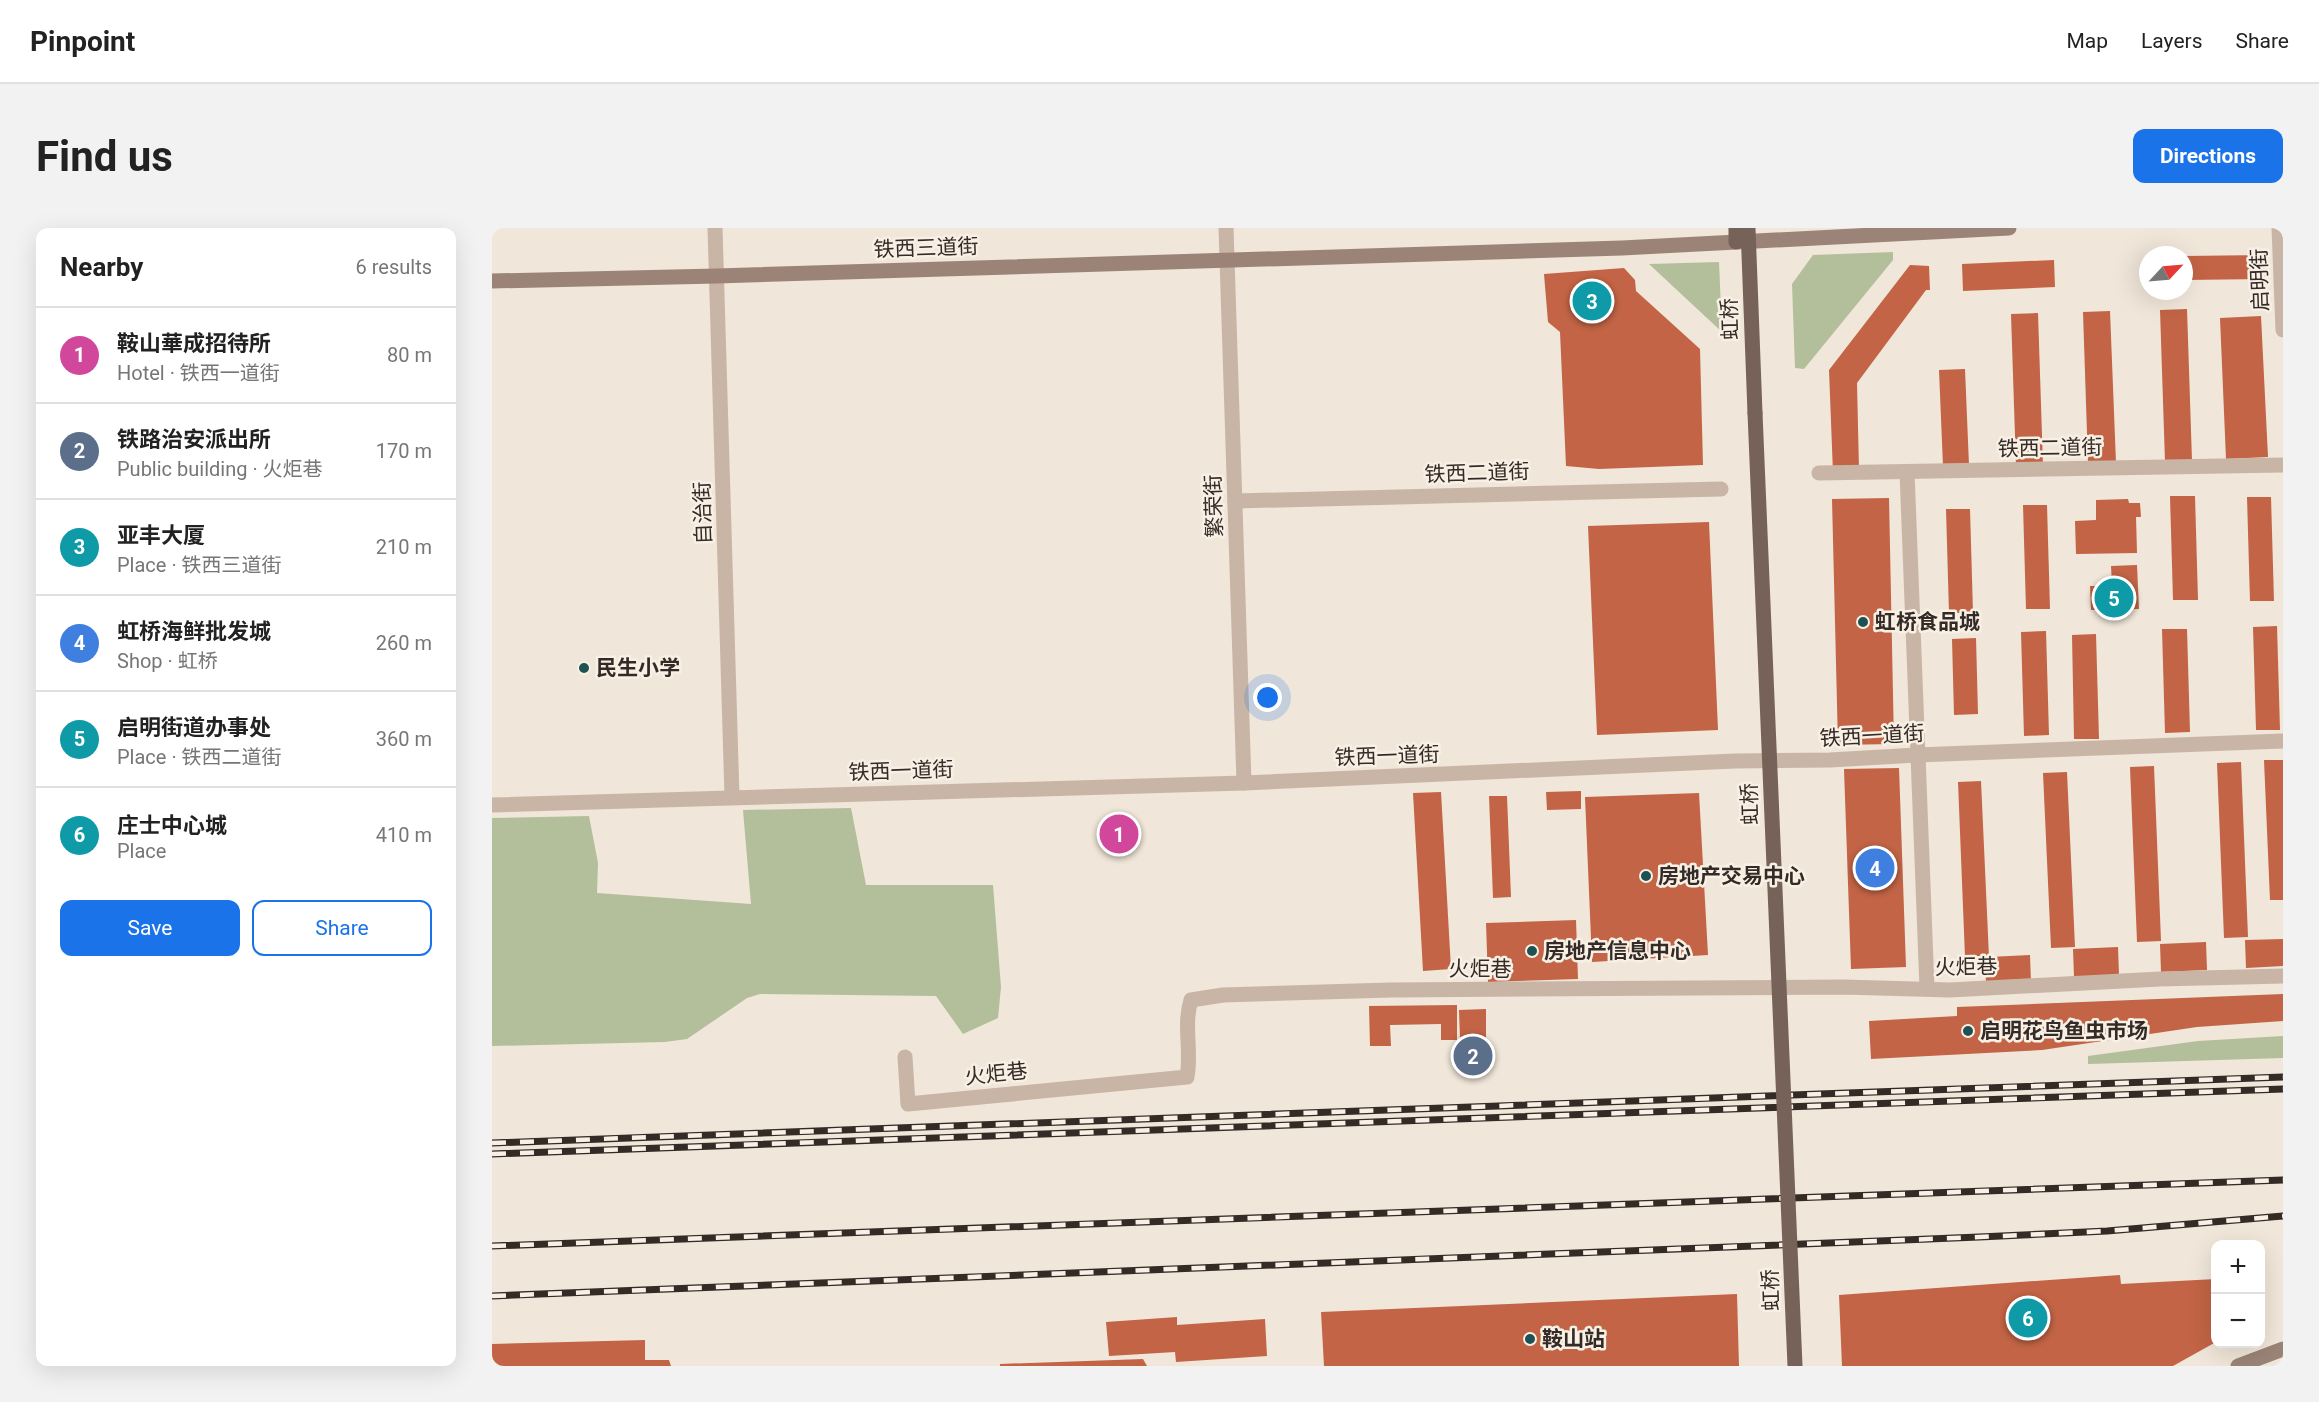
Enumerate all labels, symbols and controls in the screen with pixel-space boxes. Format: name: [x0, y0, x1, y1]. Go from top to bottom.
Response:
text: Pinpoint: [30, 25, 135, 58]
text: Map: [2066, 29, 2108, 53]
text: Layers: [2141, 29, 2202, 53]
text: Share: [2235, 29, 2289, 53]
button: Directions: [2133, 129, 2283, 183]
text: Find us: [36, 132, 173, 181]
street label: 铁西三道街: [873, 234, 979, 262]
north arrow: [2139, 246, 2193, 300]
street label: 启明街: [2247, 248, 2273, 312]
text: Nearby: [60, 252, 143, 282]
text: 6 results: [356, 255, 432, 279]
pin: 3: [1572, 278, 1612, 324]
street label: 虹桥: [1717, 298, 1743, 340]
text: 鞍山華成招待所: [117, 331, 271, 356]
text: 1: [74, 343, 85, 367]
text: 80 m: [387, 343, 432, 367]
text: Hotel · 铁西一道街: [117, 361, 280, 385]
text: 铁路治安派出所: [117, 427, 271, 452]
street label: 铁西二道街: [1997, 435, 2103, 461]
text: 2: [74, 439, 85, 463]
text: 170 m: [376, 439, 432, 463]
text: Public building · 火炬巷: [117, 457, 323, 481]
street label: 铁西二道街: [1424, 459, 1530, 487]
street label: 繁荣街: [1201, 474, 1227, 538]
street label: 自治街: [690, 481, 716, 545]
text: 亚丰大厦: [117, 523, 205, 548]
text: 3: [74, 535, 85, 559]
text: 210 m: [376, 535, 432, 559]
text: Place · 铁西三道街: [117, 553, 282, 577]
pin: 5: [2094, 576, 2134, 620]
place label: 虹桥食品城: [1875, 610, 1980, 634]
marker: 虹桥食品城: [1856, 615, 1870, 629]
text: 虹桥海鲜批发城: [117, 619, 271, 644]
text: 4: [74, 631, 85, 655]
text: 260 m: [376, 631, 432, 655]
text: Shop · 虹桥: [117, 649, 218, 673]
place label: 民生小学: [596, 656, 680, 680]
marker: 民生小学: [577, 661, 591, 675]
your location: [1253, 683, 1282, 712]
text: 启明街道办事处: [117, 715, 271, 740]
street label: 铁西一道街: [1819, 721, 1925, 751]
text: 5: [74, 727, 85, 751]
text: 360 m: [376, 727, 432, 751]
street label: 铁西一道街: [1334, 742, 1440, 770]
text: Place · 铁西二道街: [117, 745, 282, 769]
street label: 铁西一道街: [848, 757, 954, 785]
street label: 虹桥: [1737, 783, 1763, 825]
pin: 1: [1100, 812, 1138, 856]
text: 庄士中心城: [117, 813, 227, 838]
text: 6: [74, 823, 85, 847]
text: 410 m: [376, 823, 432, 847]
text: Place: [117, 839, 166, 863]
pin: 4: [1856, 846, 1894, 890]
place label: 房地产交易中心: [1658, 864, 1805, 888]
marker: 房地产交易中心: [1639, 869, 1653, 883]
button: Save: [60, 900, 240, 956]
button: Share: [252, 900, 432, 956]
place label: 房地产信息中心: [1544, 939, 1691, 963]
marker: 房地产信息中心: [1525, 944, 1539, 958]
street label: 火炬巷: [1934, 954, 1998, 980]
street label: 火炬巷: [1449, 957, 1512, 981]
place label: 启明花鸟鱼虫市场: [1980, 1019, 2148, 1043]
marker: 启明花鸟鱼虫市场: [1961, 1024, 1975, 1038]
pin: 2: [1454, 1034, 1492, 1078]
street label: 火炬巷: [963, 1059, 1029, 1089]
map controls: [2211, 1240, 2265, 1348]
button: +: [2211, 1240, 2265, 1294]
street label: 虹桥: [1758, 1269, 1784, 1311]
button: −: [2211, 1294, 2265, 1348]
pin: 6: [2008, 1296, 2048, 1340]
place label: 鞍山站: [1542, 1327, 1605, 1351]
marker: 鞍山站: [1523, 1332, 1537, 1346]

